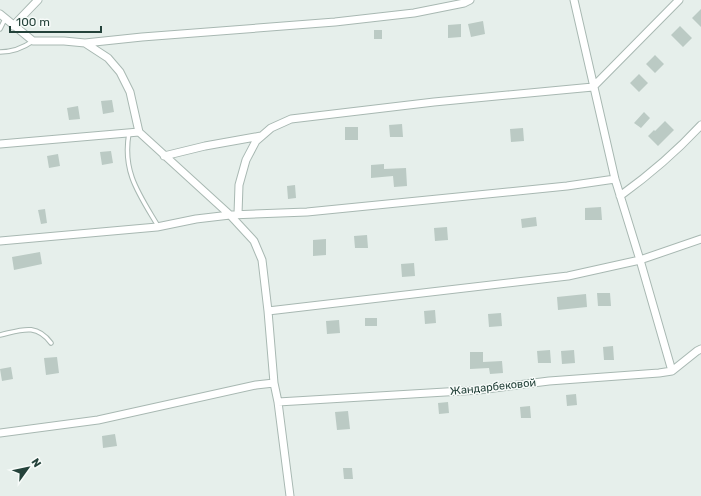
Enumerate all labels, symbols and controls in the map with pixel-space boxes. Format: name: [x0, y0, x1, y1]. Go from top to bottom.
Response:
scale bar: [10, 8, 101, 34]
text: 100 m: [16, 15, 50, 29]
street label: Жандарбековой: [449, 376, 537, 398]
north arrow: [8, 448, 48, 488]
text: N: [28, 456, 44, 470]

